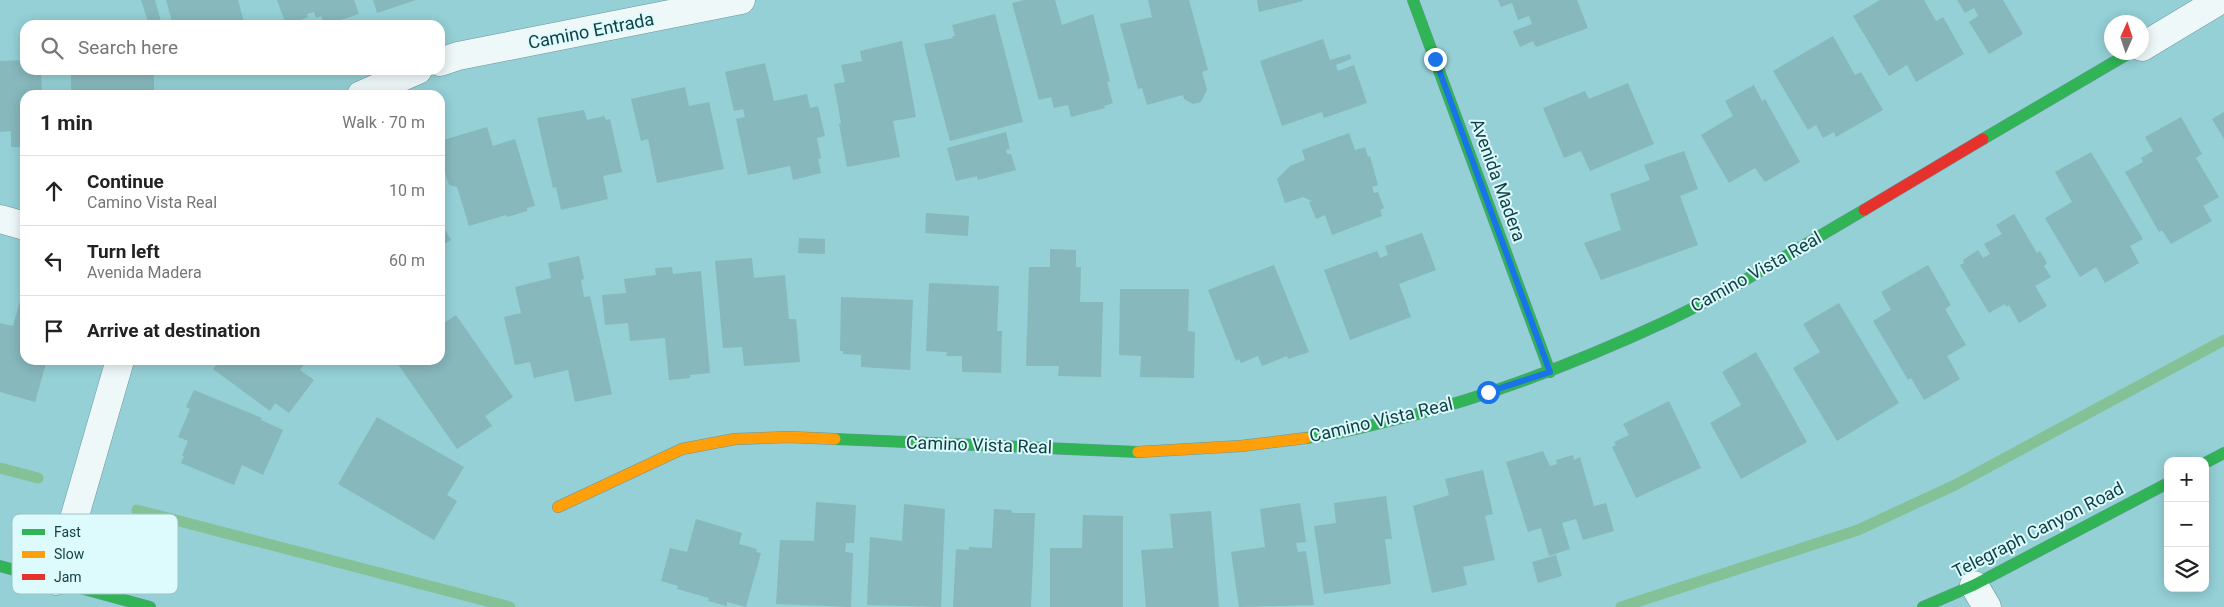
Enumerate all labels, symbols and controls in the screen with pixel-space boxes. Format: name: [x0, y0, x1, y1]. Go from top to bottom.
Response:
street label: Camino Entrada: [526, 8, 656, 53]
north arrow: [2104, 15, 2149, 60]
search box: [20, 20, 445, 75]
icon: search: [38, 34, 66, 62]
text: Search here: [78, 36, 178, 59]
route end: [1424, 48, 1447, 71]
text: 1 min: [40, 111, 93, 135]
text: Walk · 70 m: [342, 113, 425, 132]
street label: Avenida Madera: [1467, 116, 1530, 244]
text: Continue: [87, 170, 164, 193]
icon: ahead: [40, 177, 68, 205]
text: 10 m: [389, 181, 425, 200]
text: Camino Vista Real: [87, 193, 217, 212]
street label: Camino Vista Real: [1687, 227, 1825, 316]
text: Turn left: [87, 240, 160, 263]
icon: left: [40, 247, 68, 275]
text: 60 m: [389, 251, 425, 270]
text: Avenida Madera: [87, 263, 202, 282]
icon: arrive: [40, 317, 68, 345]
text: Arrive at destination: [87, 319, 260, 342]
route start: [1477, 381, 1500, 404]
street label: Camino Vista Real: [1307, 393, 1455, 446]
street label: Camino Vista Real: [905, 431, 1053, 458]
map controls: [2164, 457, 2209, 592]
button: +: [2164, 457, 2209, 502]
street label: Telegraph Canyon Road: [1949, 477, 2127, 582]
button: −: [2164, 502, 2209, 547]
legend: [12, 514, 178, 594]
text: Fast: [54, 524, 81, 540]
text: Slow: [54, 546, 85, 562]
button: layers: [2164, 547, 2209, 592]
text: Jam: [54, 569, 82, 585]

